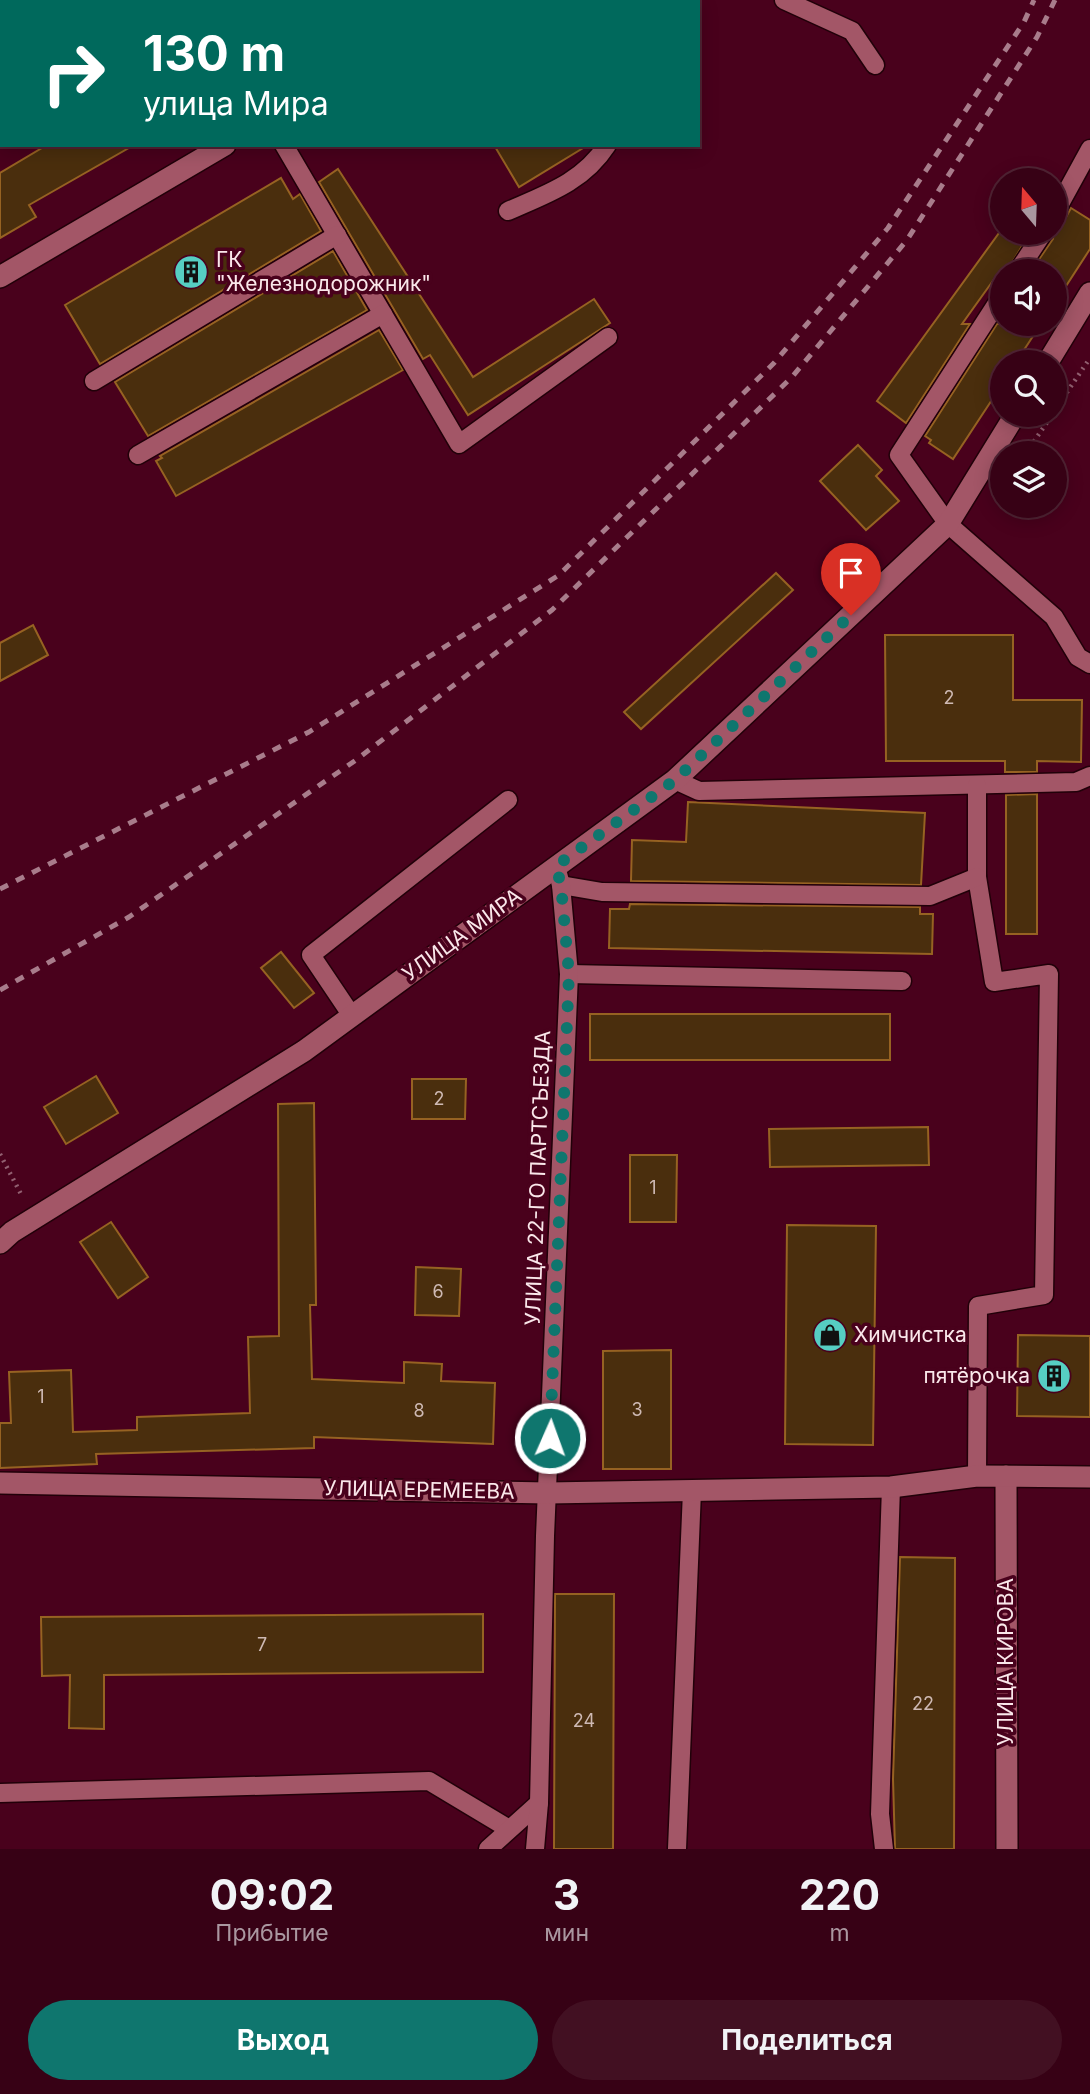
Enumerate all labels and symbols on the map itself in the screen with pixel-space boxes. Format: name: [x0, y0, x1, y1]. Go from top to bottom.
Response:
north arrow: [990, 168, 1068, 245]
place label: ГК "Железнодорожник": [216, 247, 431, 296]
building icon: ГК "Железнодорожник": [172, 253, 210, 291]
pin: [821, 543, 881, 615]
house number: 2: [944, 687, 954, 708]
street label: УЛИЦА МИРА: [397, 883, 526, 986]
street label: УЛИЦА 22-ГО ПАРТСЪЕЗДА: [520, 1030, 555, 1326]
house number: 2: [434, 1088, 444, 1109]
house number: 1: [649, 1177, 657, 1198]
house number: 6: [432, 1281, 444, 1302]
shop icon: Химчистка: [811, 1316, 849, 1354]
place label: Химчистка: [854, 1322, 967, 1347]
building icon: пятёрочка: [1035, 1357, 1073, 1395]
place label: пятёрочка: [923, 1363, 1030, 1388]
house number: 1: [37, 1386, 45, 1407]
house number: 3: [631, 1399, 643, 1420]
house number: 8: [413, 1400, 425, 1421]
position arrow: [513, 1401, 587, 1475]
street label: УЛИЦА ЕРЕМЕЕВА: [323, 1475, 515, 1504]
street label: УЛИЦА КИРОВА: [993, 1578, 1018, 1746]
house number: 7: [257, 1634, 267, 1655]
house number: 22: [912, 1693, 934, 1714]
house number: 24: [573, 1710, 595, 1731]

